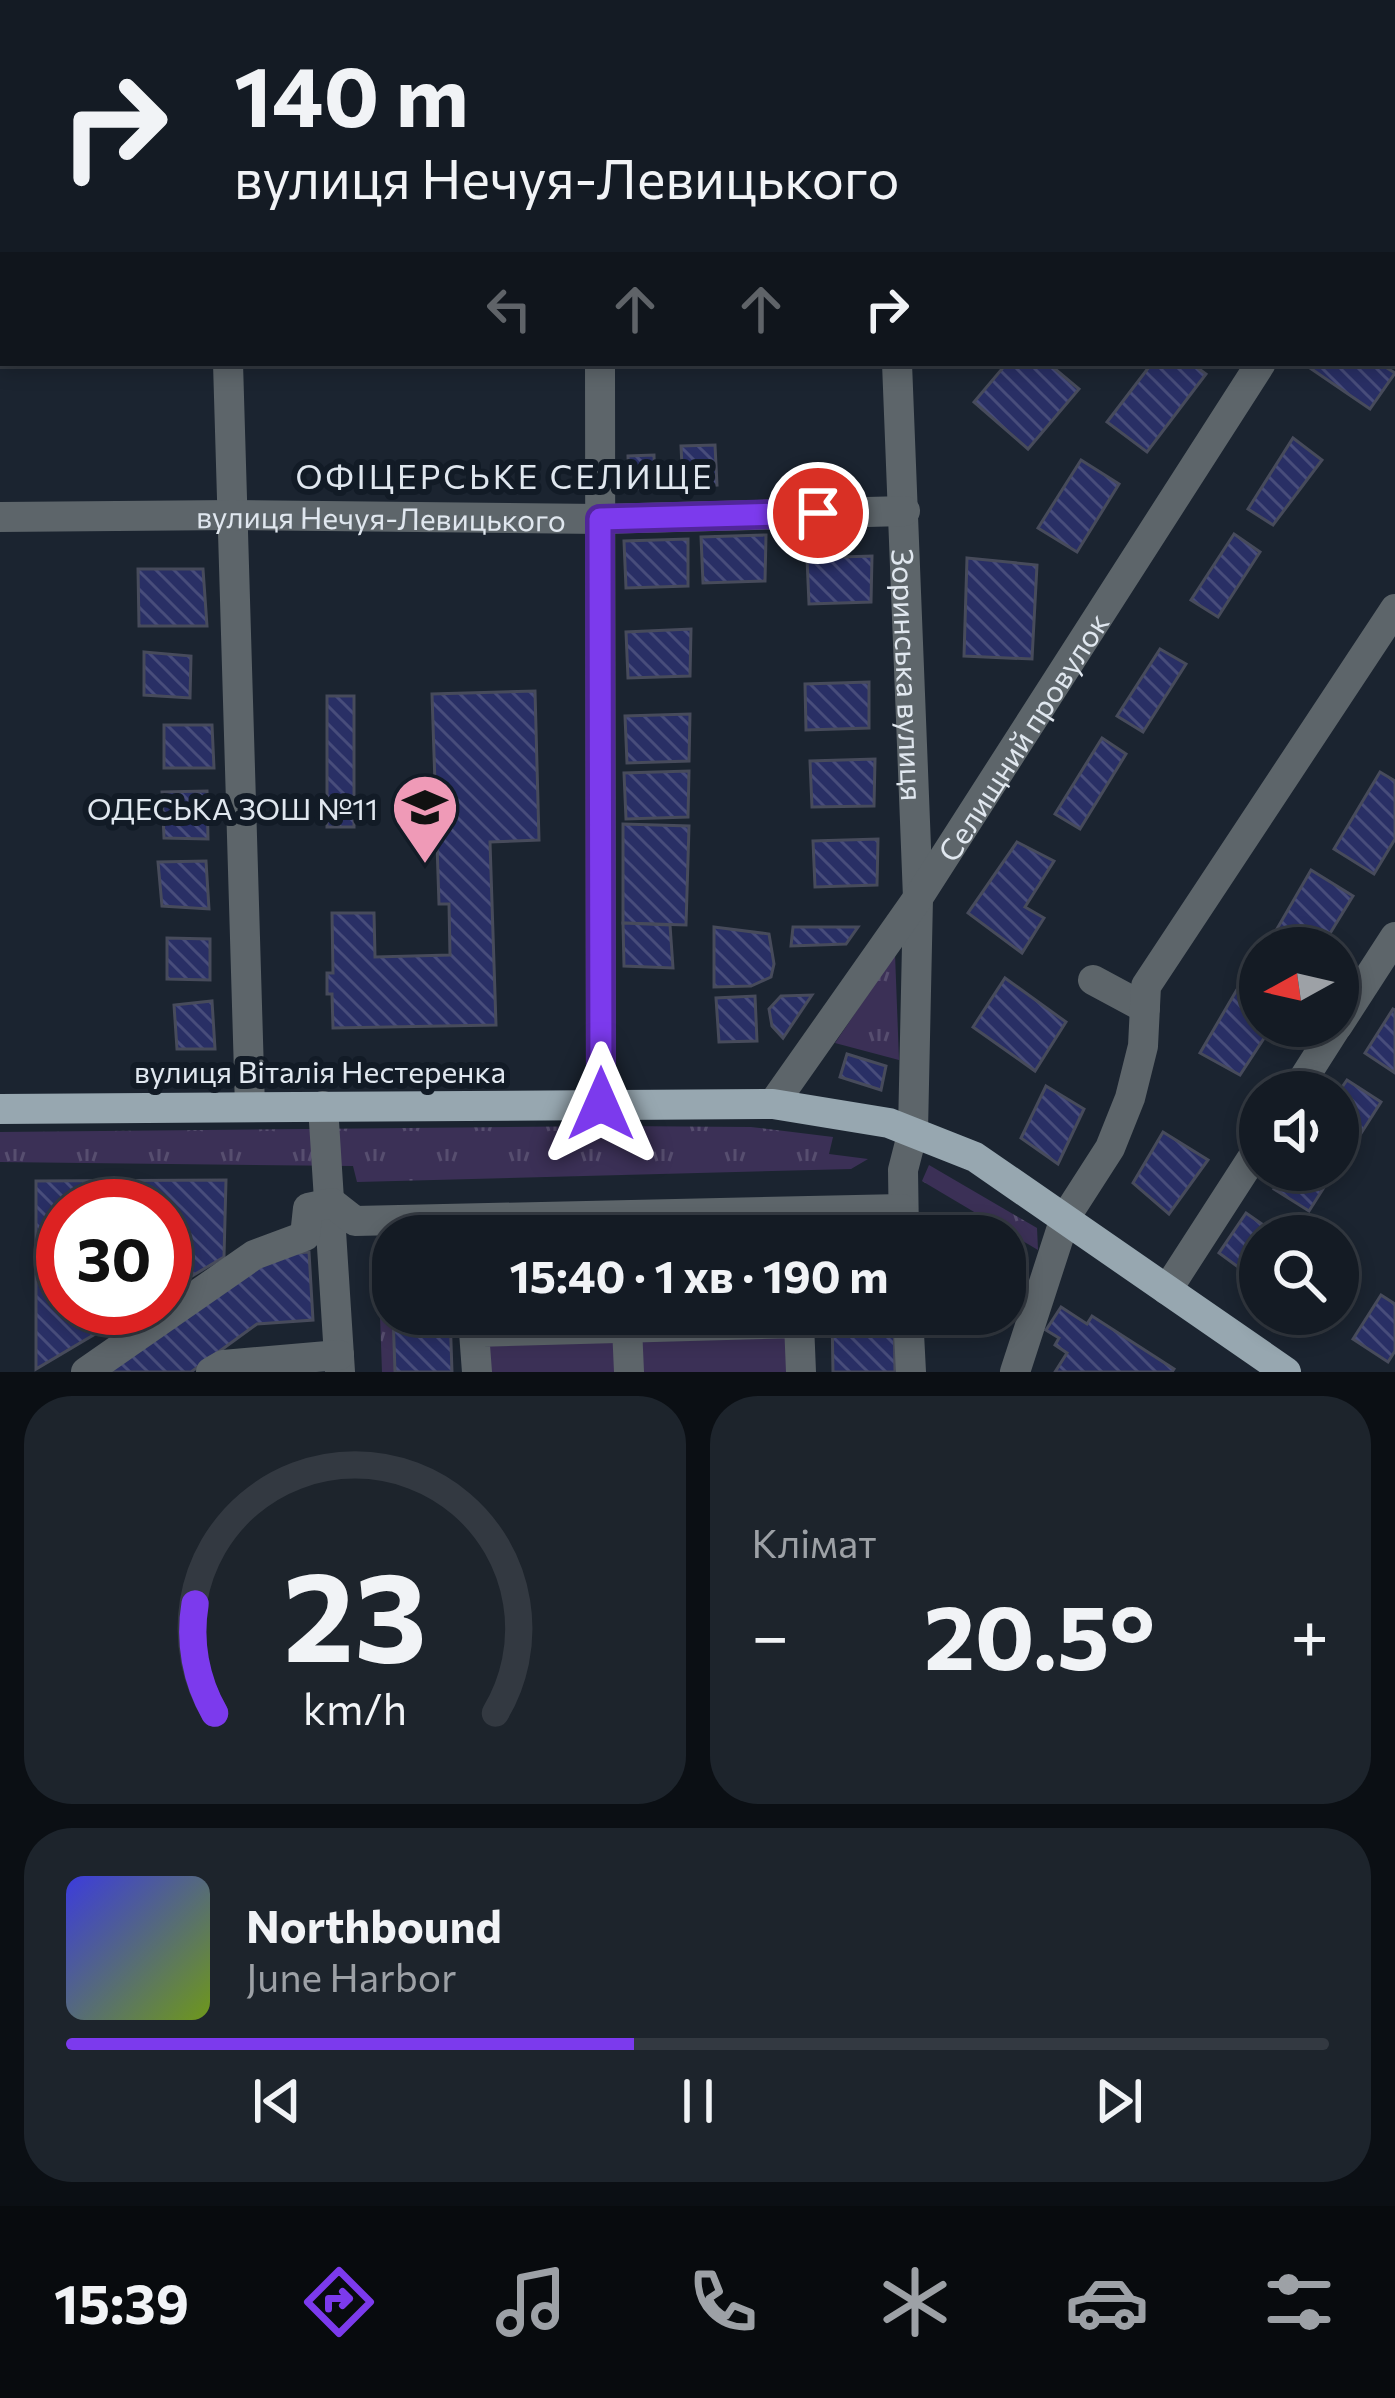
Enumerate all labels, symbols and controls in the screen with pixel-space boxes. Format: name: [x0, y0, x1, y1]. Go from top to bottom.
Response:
text: 140 m: [234, 42, 469, 144]
icon: right: [36, 48, 192, 204]
text: вулиця Нечуя-Левицького: [234, 144, 900, 210]
icon: left: [476, 276, 542, 342]
icon: ahead: [602, 276, 668, 342]
icon: ahead: [728, 276, 794, 342]
icon: right: [854, 276, 920, 342]
district label: ОФІЦЕРСЬКЕ СЕЛИЩЕ: [295, 455, 715, 496]
pin: [767, 462, 869, 564]
icon: arrive: [785, 480, 851, 546]
street label: вулиця Нечуя-Левицького: [196, 496, 566, 537]
street label: Зоринська вулиця: [886, 548, 933, 802]
street label: Селищний провулок: [928, 605, 1115, 867]
school or university icon: ОДЕСЬКА ЗОШ №11: [390, 772, 460, 866]
place label: ОДЕСЬКА ЗОШ №11: [87, 789, 378, 826]
north arrow: [1239, 927, 1359, 1047]
map controls: [1239, 927, 1359, 1335]
position arrow: [538, 1041, 664, 1167]
street label: вулиця Віталія Нестеренка: [134, 1052, 506, 1089]
button: sound: [1239, 1071, 1359, 1191]
speed limit sign: 30: [36, 1179, 192, 1335]
button: search: [1239, 1215, 1359, 1335]
text: 15:40 · 1 хв · 190 m: [509, 1247, 889, 1302]
text: Клімат: [752, 1518, 877, 1566]
text: 23: [283, 1535, 427, 1688]
text: 20.5°: [924, 1578, 1155, 1689]
text: −: [752, 1593, 789, 1674]
text: +: [1290, 1593, 1329, 1674]
text: km/h: [303, 1681, 407, 1734]
text: Northbound: [246, 1897, 502, 1952]
text: June Harbor: [246, 1952, 457, 2000]
icon: previous: [244, 2068, 310, 2134]
icon: pause: [665, 2068, 731, 2134]
icon: next: [1086, 2068, 1152, 2134]
icon: directions: [297, 2260, 381, 2344]
icon: music: [489, 2260, 573, 2344]
icon: phone: [681, 2260, 765, 2344]
icon: climate: [873, 2260, 957, 2344]
icon: car: [1065, 2260, 1149, 2344]
icon: filters: [1257, 2260, 1341, 2344]
text: 15:39: [54, 2269, 189, 2335]

